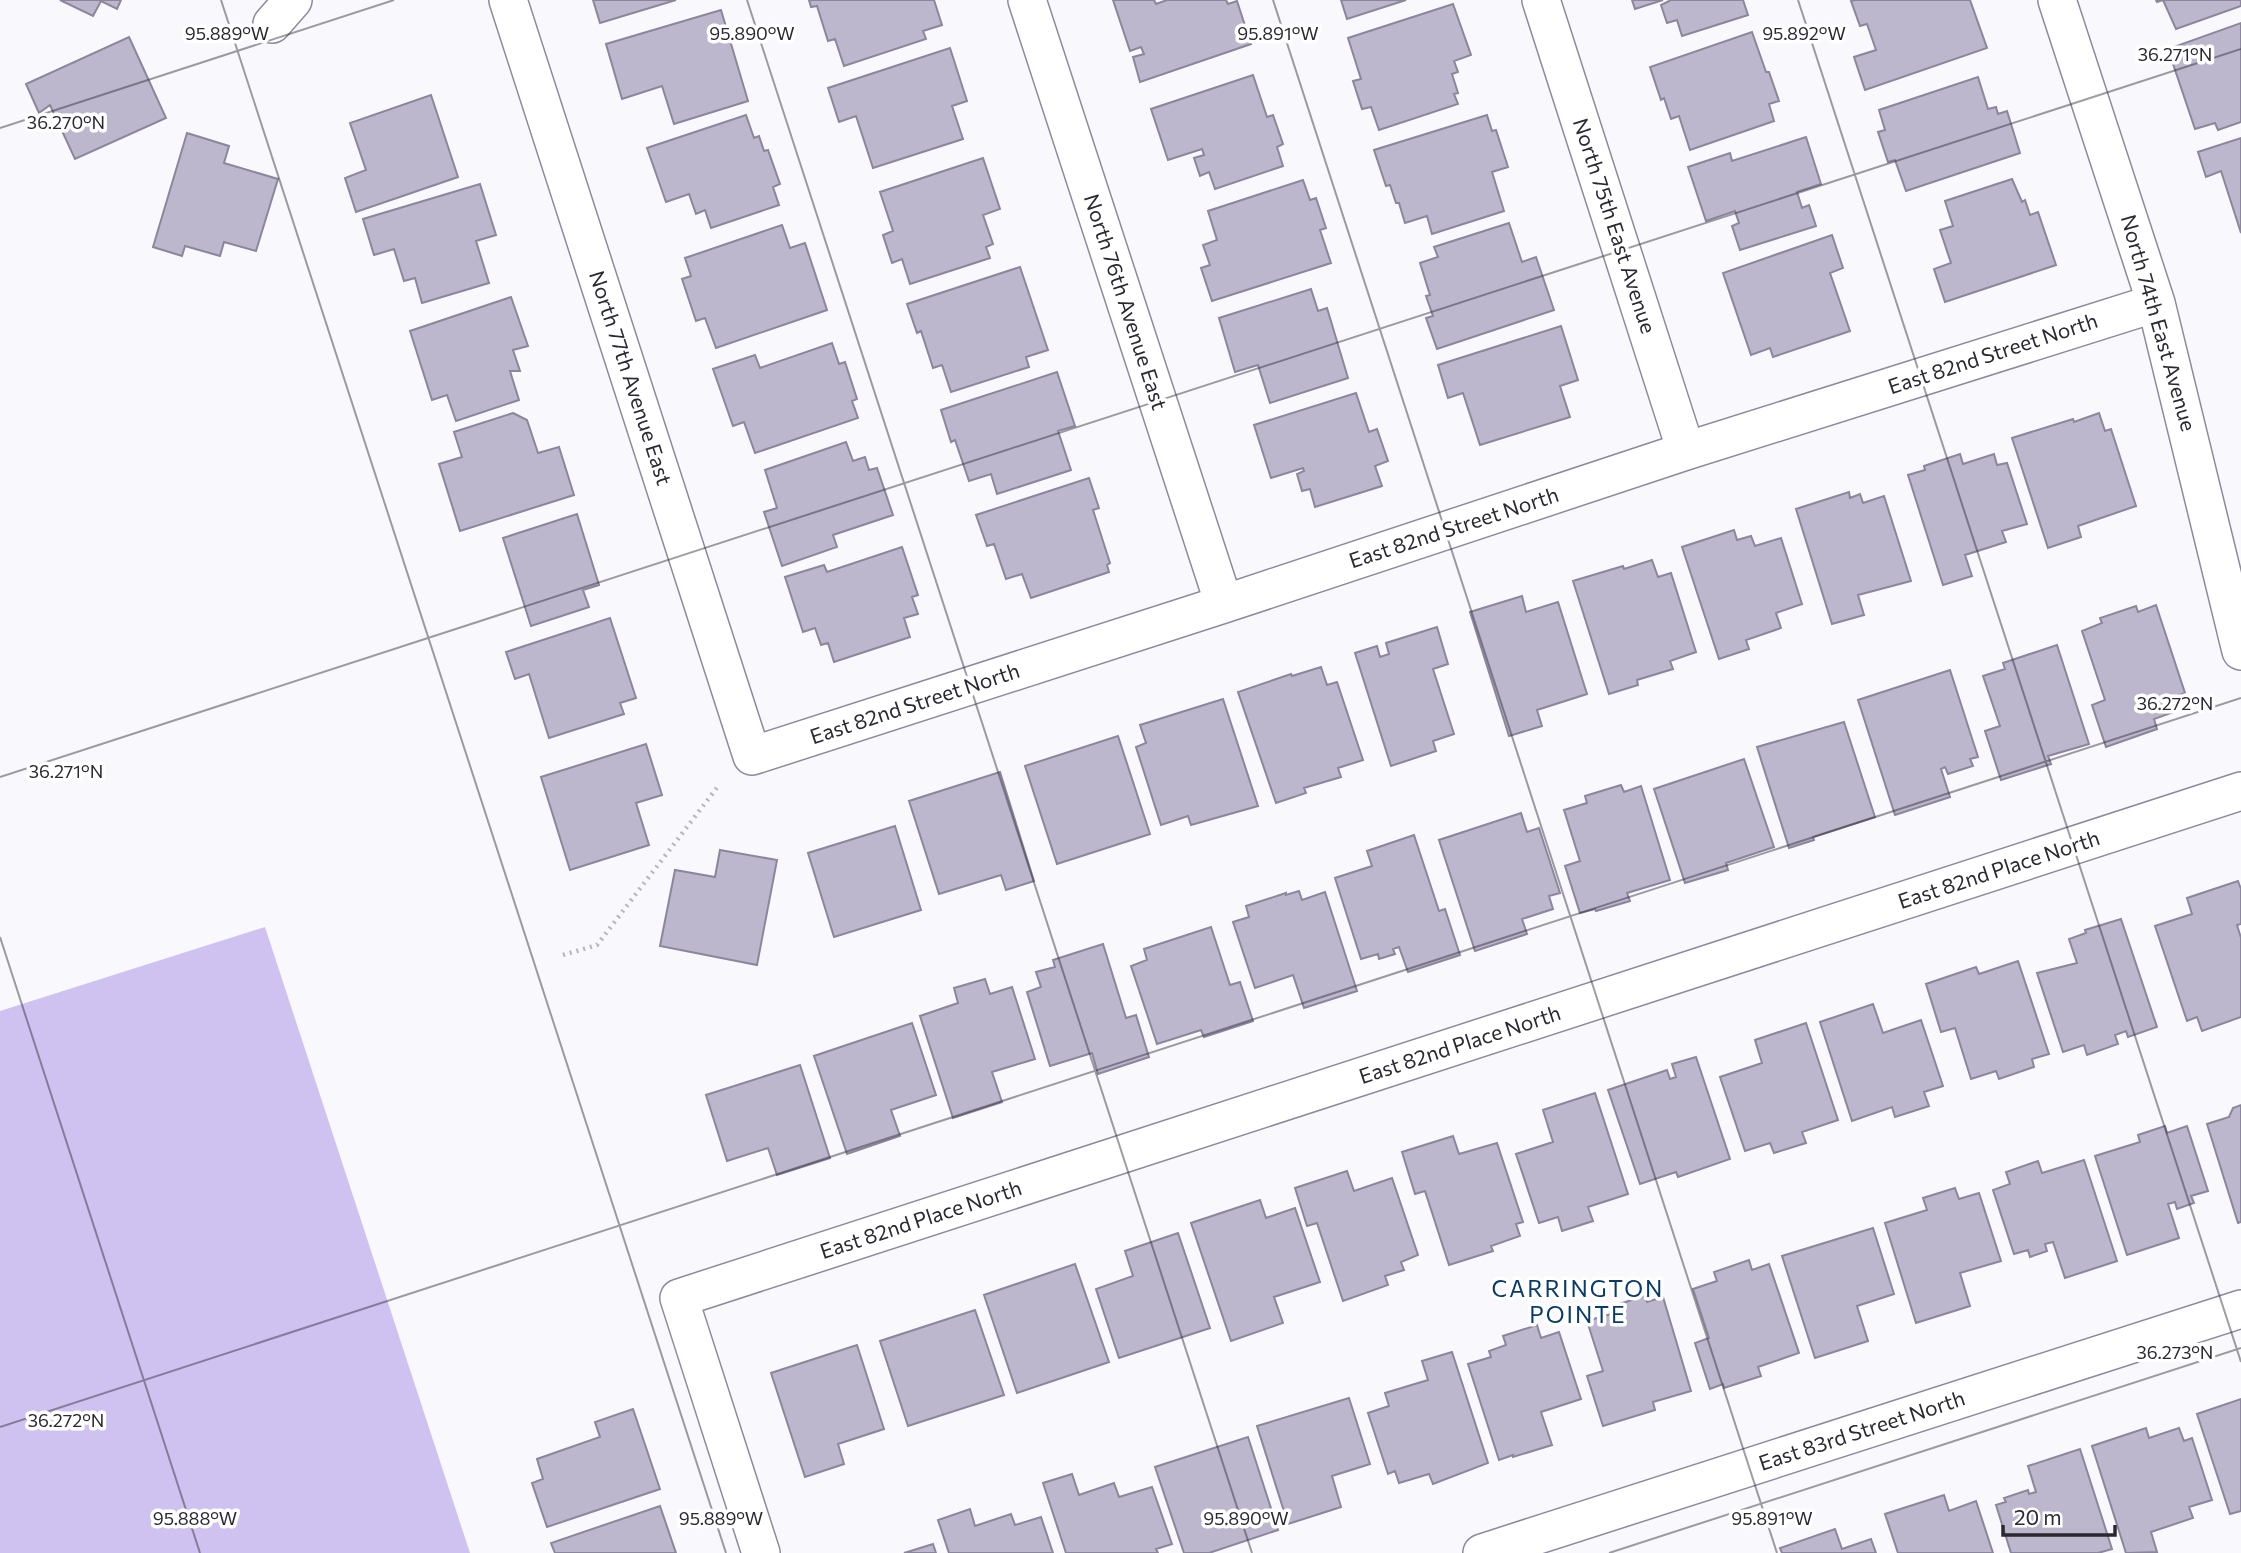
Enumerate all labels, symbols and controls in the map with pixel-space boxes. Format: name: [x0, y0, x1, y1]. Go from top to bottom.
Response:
text: 95.889°W: [185, 22, 269, 44]
text: 95.890°W: [709, 22, 795, 44]
text: 95.891°W: [1237, 22, 1319, 44]
text: 95.892°W: [1762, 22, 1846, 44]
text: 36.271°N: [2138, 43, 2212, 65]
text: 36.270°N: [27, 111, 105, 133]
street label: North 75th East Avenue: [1569, 115, 1662, 336]
street label: North 76th Avenue East: [1080, 190, 1173, 413]
street label: North 74th East Avenue: [2117, 211, 2202, 434]
street label: North 77th Avenue East: [585, 267, 678, 488]
street label: East 82nd Street North: [1885, 307, 2100, 398]
street label: East 82nd Street North: [1346, 481, 1561, 572]
street label: East 82nd Street North: [807, 657, 1022, 748]
text: 36.272°N: [2137, 692, 2213, 714]
text: 36.271°N: [29, 760, 103, 782]
street label: East 82nd Place North: [1895, 824, 2102, 913]
street label: East 82nd Place North: [1356, 999, 1563, 1088]
street label: East 82nd Place North: [817, 1174, 1024, 1263]
district label: CARRINGTON POINTE: [1492, 1274, 1664, 1328]
text: 36.273°N: [2137, 1341, 2213, 1363]
street label: East 83rd Street North: [1755, 1384, 1968, 1475]
text: 36.272°N: [28, 1409, 104, 1431]
scale bar: [2003, 1494, 2115, 1538]
text: 20 m: [2014, 1504, 2062, 1529]
text: 95.888°W: [153, 1507, 237, 1529]
text: 95.889°W: [679, 1507, 763, 1529]
text: 95.890°W: [1203, 1507, 1289, 1529]
text: 95.891°W: [1731, 1507, 1813, 1529]

